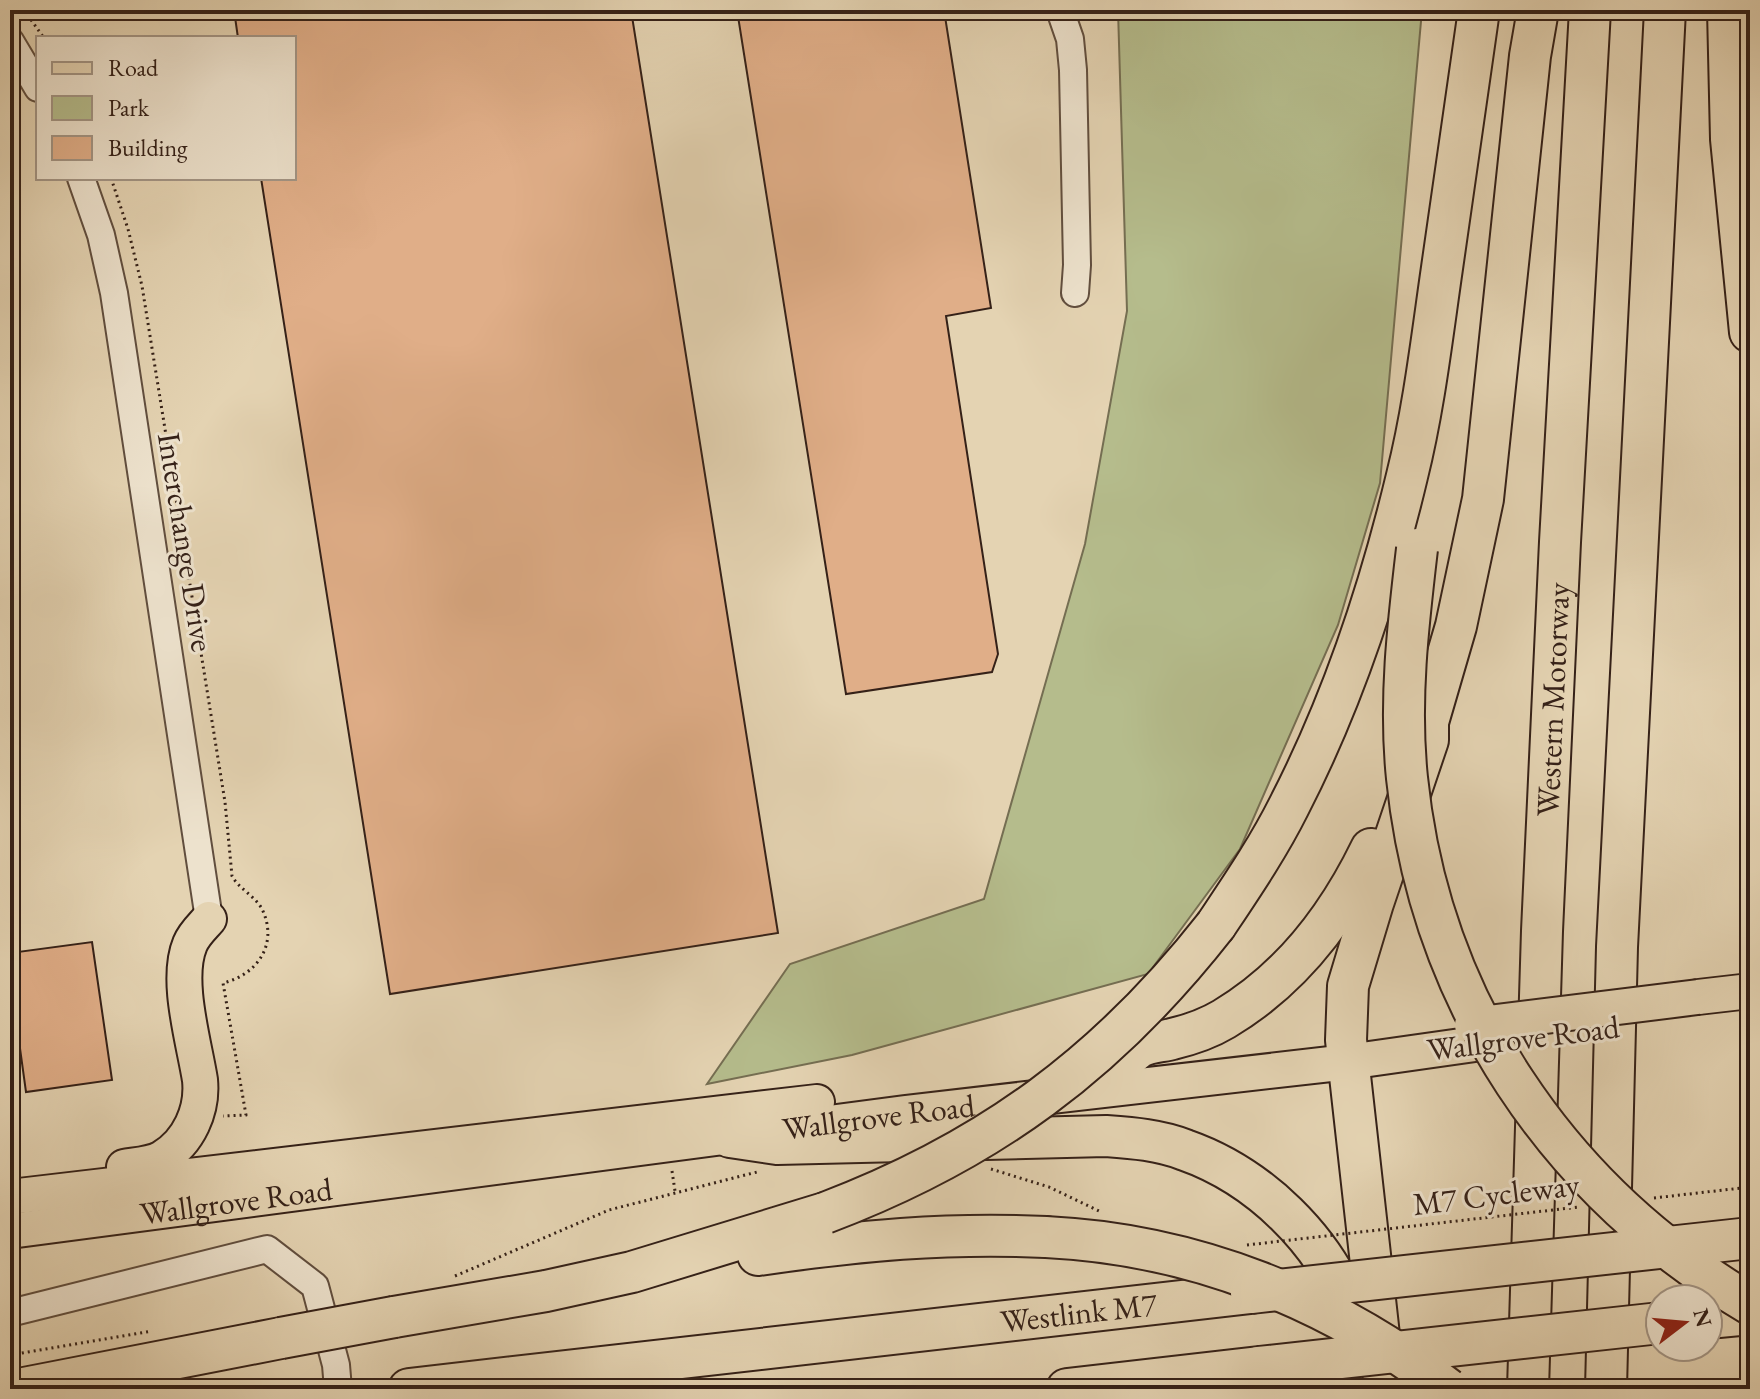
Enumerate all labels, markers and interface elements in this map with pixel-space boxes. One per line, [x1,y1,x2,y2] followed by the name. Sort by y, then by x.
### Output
[36,36,296,180] legend
[108,52,159,83] text: Road
[108,92,150,123] text: Park
[108,132,188,163] text: Building
[148,429,224,655] street label: Interchange Drive
[1526,581,1579,817] street label: Western Motorway
[1425,1005,1622,1071] street label: Wallgrove Road
[780,1084,978,1150] street label: Wallgrove Road
[1410,1163,1583,1225] street label: M7 Cycleway
[137,1168,335,1235] street label: Wallgrove Road
[998,1283,1160,1342] street label: Westlink M7
[1644,1283,1724,1363] north arrow
[1686,1305,1719,1330] text: N

